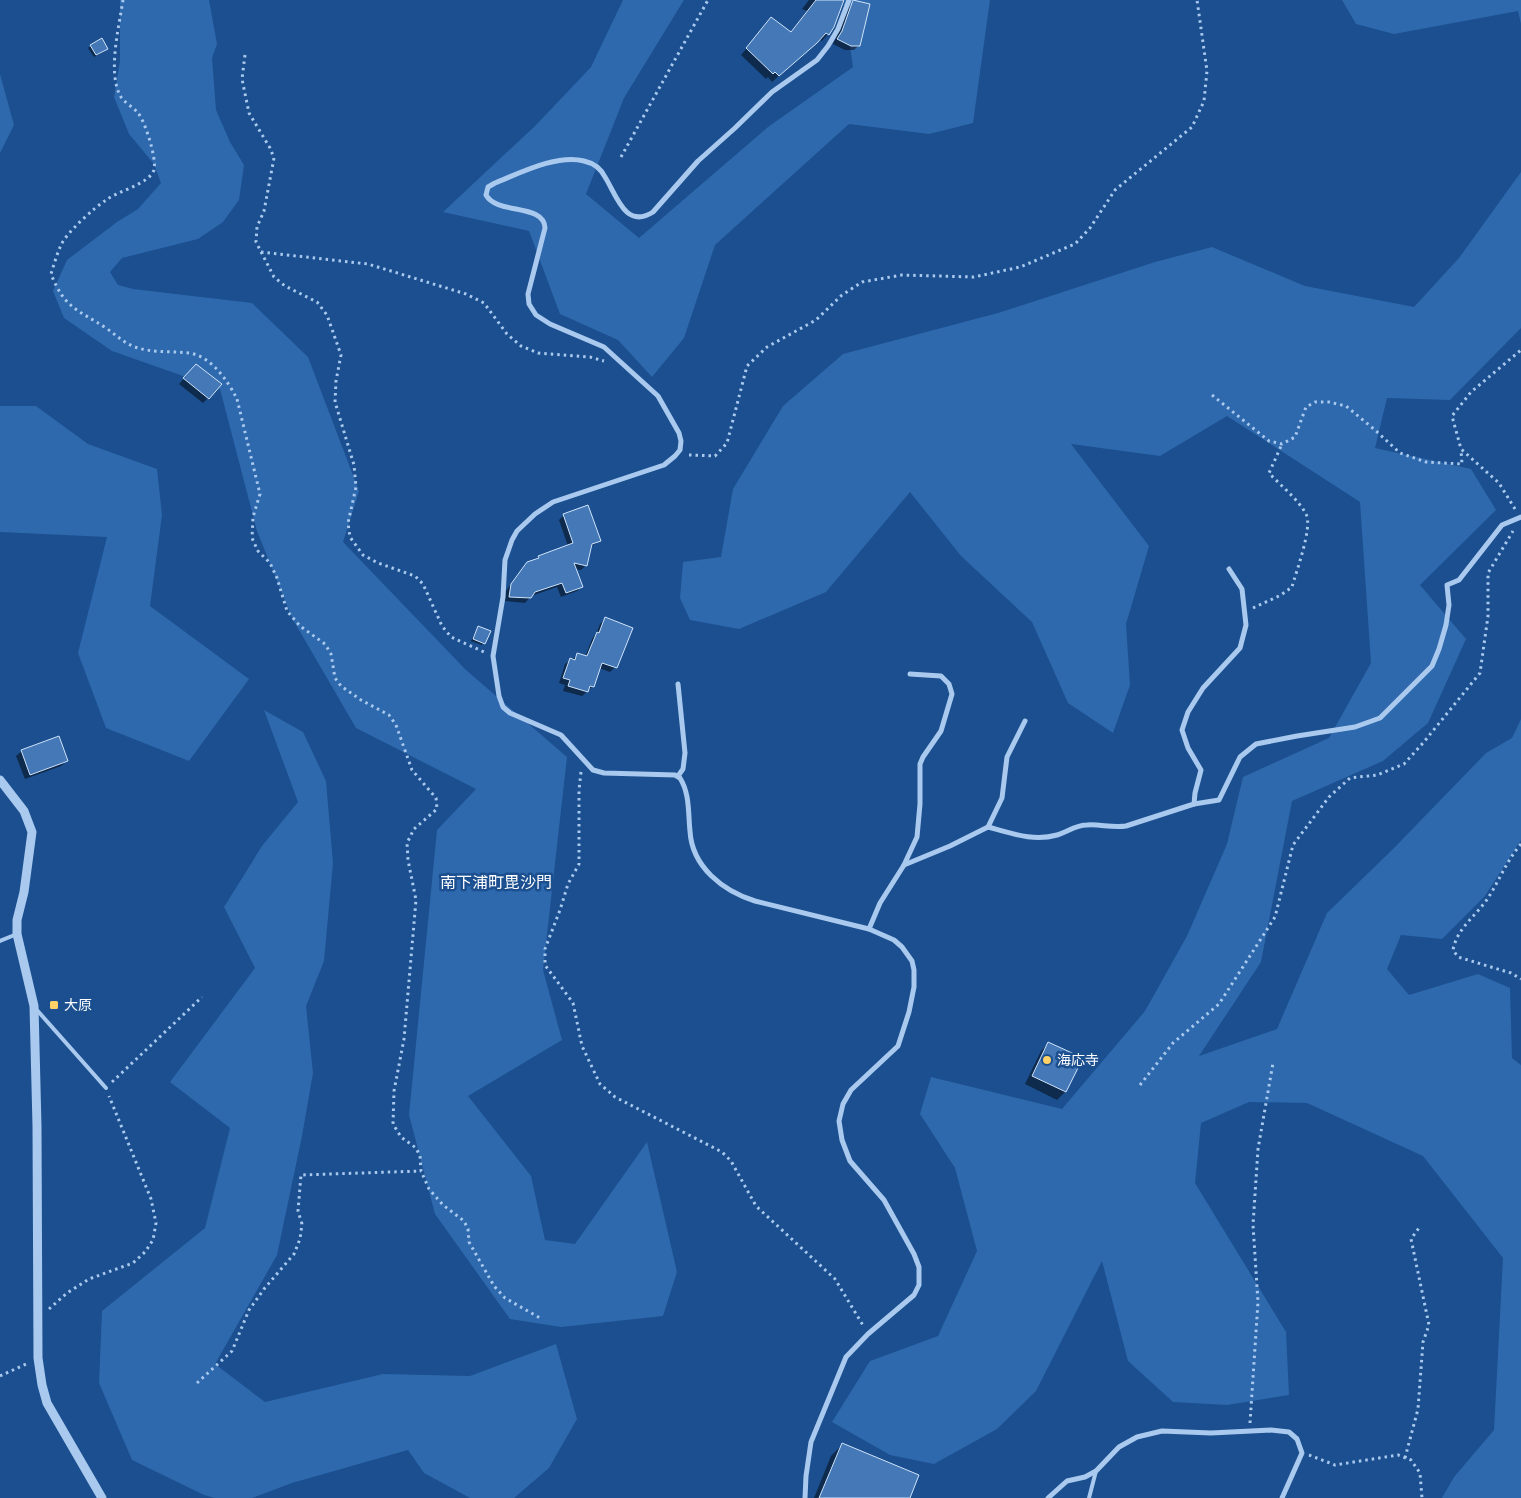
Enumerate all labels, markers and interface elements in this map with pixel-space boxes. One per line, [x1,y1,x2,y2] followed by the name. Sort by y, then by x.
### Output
[440,873,552,892] district label: 南下浦町毘沙門
[64,997,92,1014] place label: 大原
[48,999,60,1011] marker: 大原
[1057,1052,1099,1069] place label: 海応寺
[1041,1054,1053,1066] marker: 海応寺

